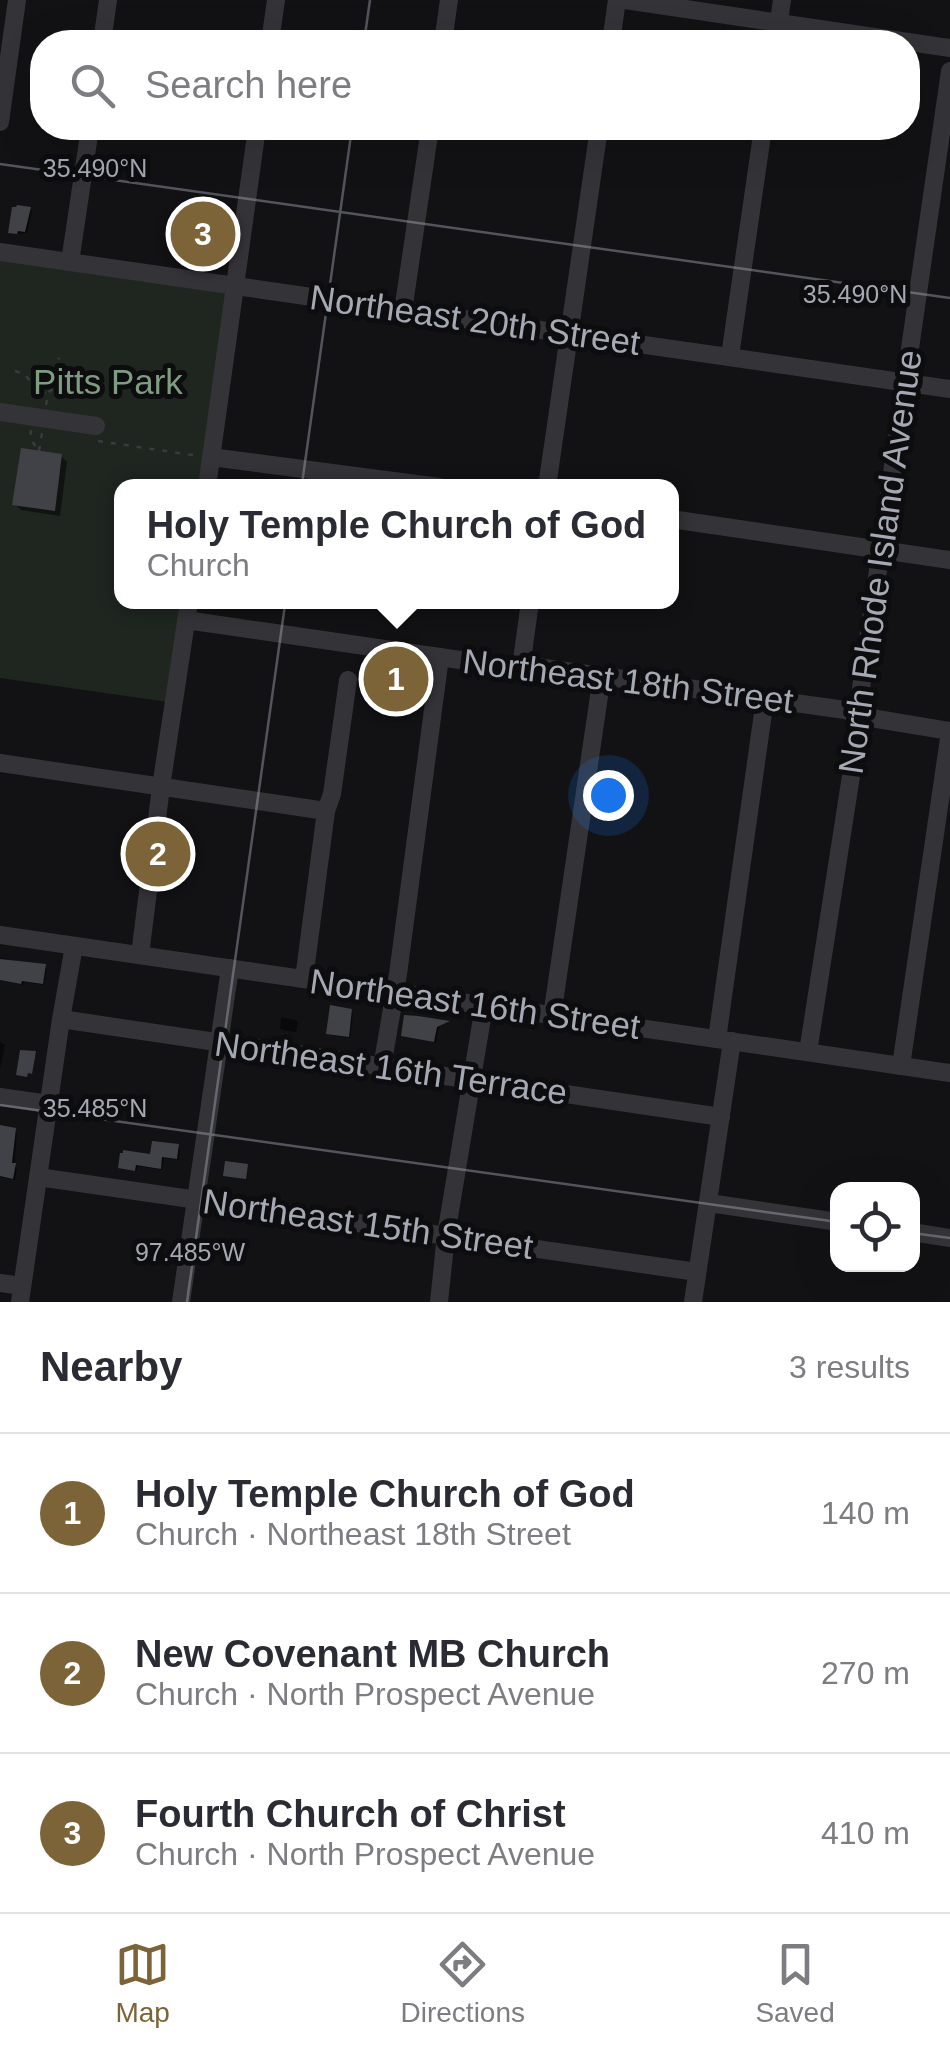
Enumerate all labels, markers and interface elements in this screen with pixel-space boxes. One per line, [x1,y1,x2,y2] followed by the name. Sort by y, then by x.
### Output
[30,30,920,140] search box
[65,58,120,113] icon: search
[145,64,352,106] text: Search here
[43,154,147,182] text: 35.490°N
[170,196,236,272] pin: 3
[308,277,643,362] street label: Northeast 20th Street
[803,280,907,308] text: 35.490°N
[830,348,929,776] street label: North Rhode Island Avenue
[33,362,183,401] park label: Pitts Park
[114,479,679,609] popup
[147,504,646,546] text: Holy Temple Church of God
[147,547,250,583] text: Church
[461,641,796,720] street label: Northeast 18th Street
[364,642,428,716] pin: 1
[583,770,634,821] your location
[126,816,190,892] pin: 2
[308,961,643,1046] street label: Northeast 16th Street
[212,1023,570,1112] street label: Northeast 16th Terrace
[43,1094,147,1122] text: 35.485°N
[201,1181,536,1266] street label: Northeast 15th Street
[830,1182,920,1272] map controls
[830,1182,920,1272] button: locate
[135,1238,245,1266] text: 97.485°W
[40,1343,182,1390] text: Nearby
[789,1349,910,1385] text: 3 results
[135,1473,635,1515] text: Holy Temple Church of God
[64,1495,81,1531] text: 1
[821,1495,910,1531] text: 140 m
[135,1516,571,1552] text: Church · Northeast 18th Street
[135,1633,610,1675] text: New Covenant MB Church
[64,1655,81,1691] text: 2
[821,1655,910,1691] text: 270 m
[135,1676,595,1712] text: Church · North Prospect Avenue
[135,1793,566,1835] text: Fourth Church of Christ
[64,1815,81,1851] text: 3
[821,1815,910,1851] text: 410 m
[135,1836,595,1872] text: Church · North Prospect Avenue
[115,1937,170,2029] tab: Map
[401,1937,525,2029] tab: Directions
[755,1937,835,2029] tab: Saved

